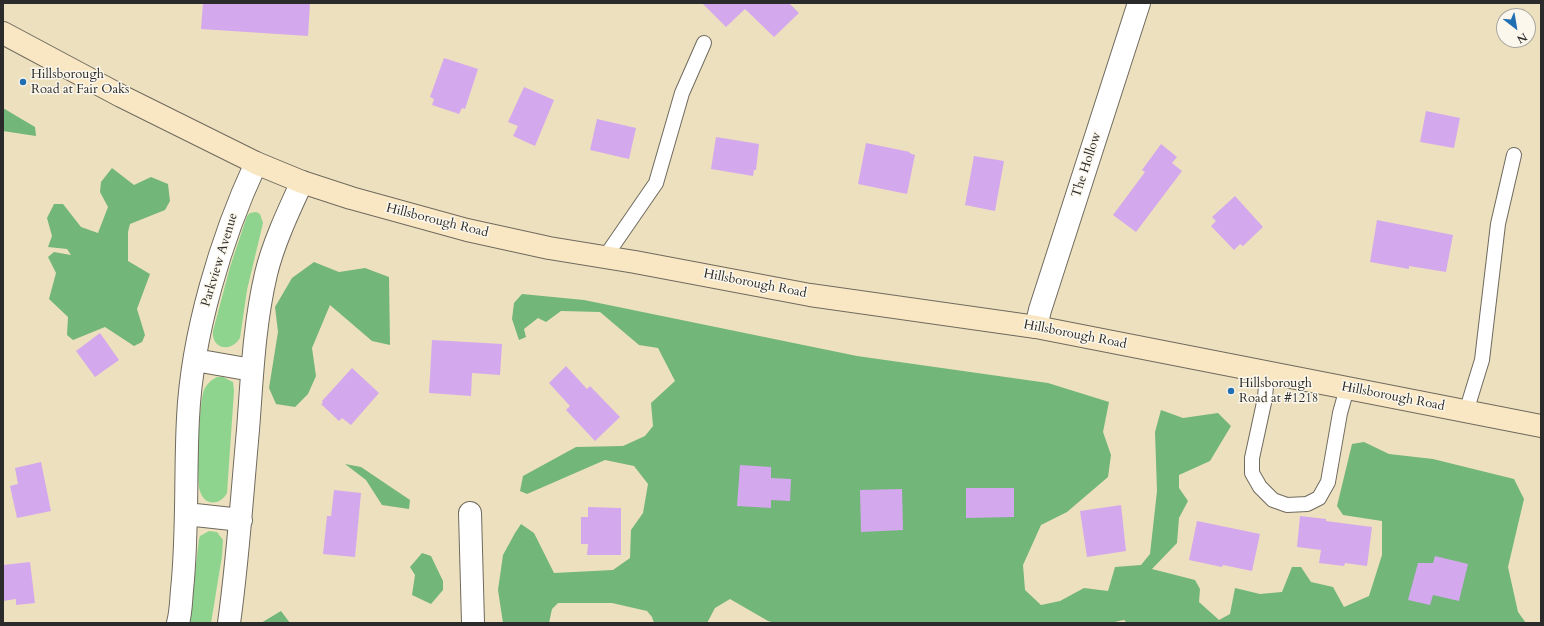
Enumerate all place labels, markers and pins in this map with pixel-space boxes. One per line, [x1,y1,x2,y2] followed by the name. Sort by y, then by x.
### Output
[31,67,129,98] place label: Hillsborough Road at Fair Oaks
[18,77,28,87] marker: Hillsborough Road at Fair Oaks
[1239,376,1318,407] place label: Hillsborough Road at #1218
[1226,386,1236,396] marker: Hillsborough Road at #1218

